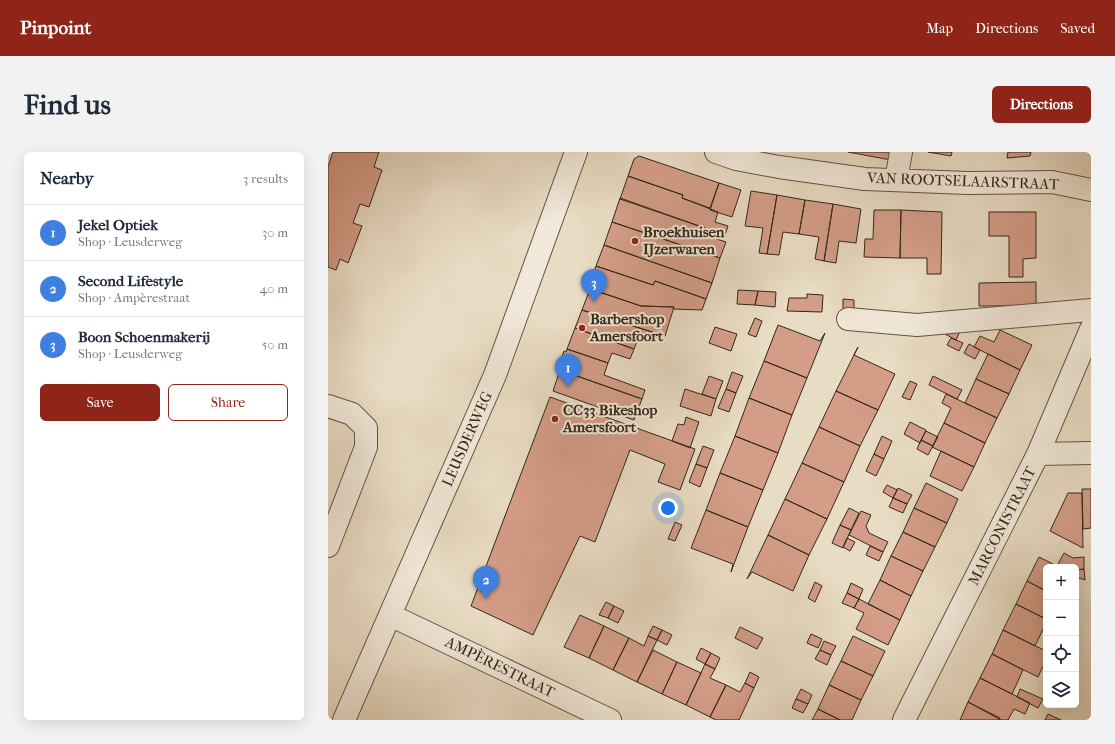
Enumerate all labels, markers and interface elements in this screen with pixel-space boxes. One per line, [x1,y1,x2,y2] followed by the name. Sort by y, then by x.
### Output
[20,17,91,39] text: Pinpoint
[926,20,953,37] text: Map
[975,20,1038,37] text: Directions
[1060,20,1095,37] text: Saved
[992,86,1091,123] button: Directions
[24,88,111,121] text: Find us
[40,168,94,188] text: Nearby
[866,169,1060,193] street label: VAN ROOTSELAARSTRAAT
[243,171,288,186] text: 3 results
[78,216,158,234] text: Jekel Optiek
[643,223,725,258] place label: Broekhuisen IJzerwaren
[51,225,55,240] text: 1
[262,225,288,240] text: 30 m
[78,234,182,249] text: Shop · Leusderweg
[630,236,640,246] marker: Broekhuisen IJzerwaren
[581,269,607,302] pin: 3
[78,272,183,290] text: Second Lifestyle
[50,281,56,296] text: 2
[260,281,288,296] text: 40 m
[78,290,190,305] text: Shop · Ampèrestraat
[589,310,664,345] place label: Barbershop Amersfoort
[577,323,587,333] marker: Barbershop Amersfoort
[78,328,210,346] text: Boon Schoenmakerij
[50,337,56,352] text: 3
[262,337,288,352] text: 50 m
[78,346,182,361] text: Shop · Leusderweg
[555,354,581,387] pin: 1
[40,384,160,421] button: Save
[168,384,288,421] button: Share
[438,388,496,489] street label: LEUSDERWEG
[562,401,657,436] place label: CC33 Bikeshop Amersfoort
[550,414,560,424] marker: CC33 Bikeshop Amersfoort
[964,463,1040,588] street label: MARCONISTRAAT
[658,498,678,518] your location
[1043,564,1079,708] map controls
[1043,564,1079,600] button: +
[473,566,499,599] pin: 2
[1043,600,1079,636] button: −
[441,632,558,702] street label: AMPÈRESTRAAT
[1043,636,1079,672] button: locate
[1043,672,1079,708] button: layers

